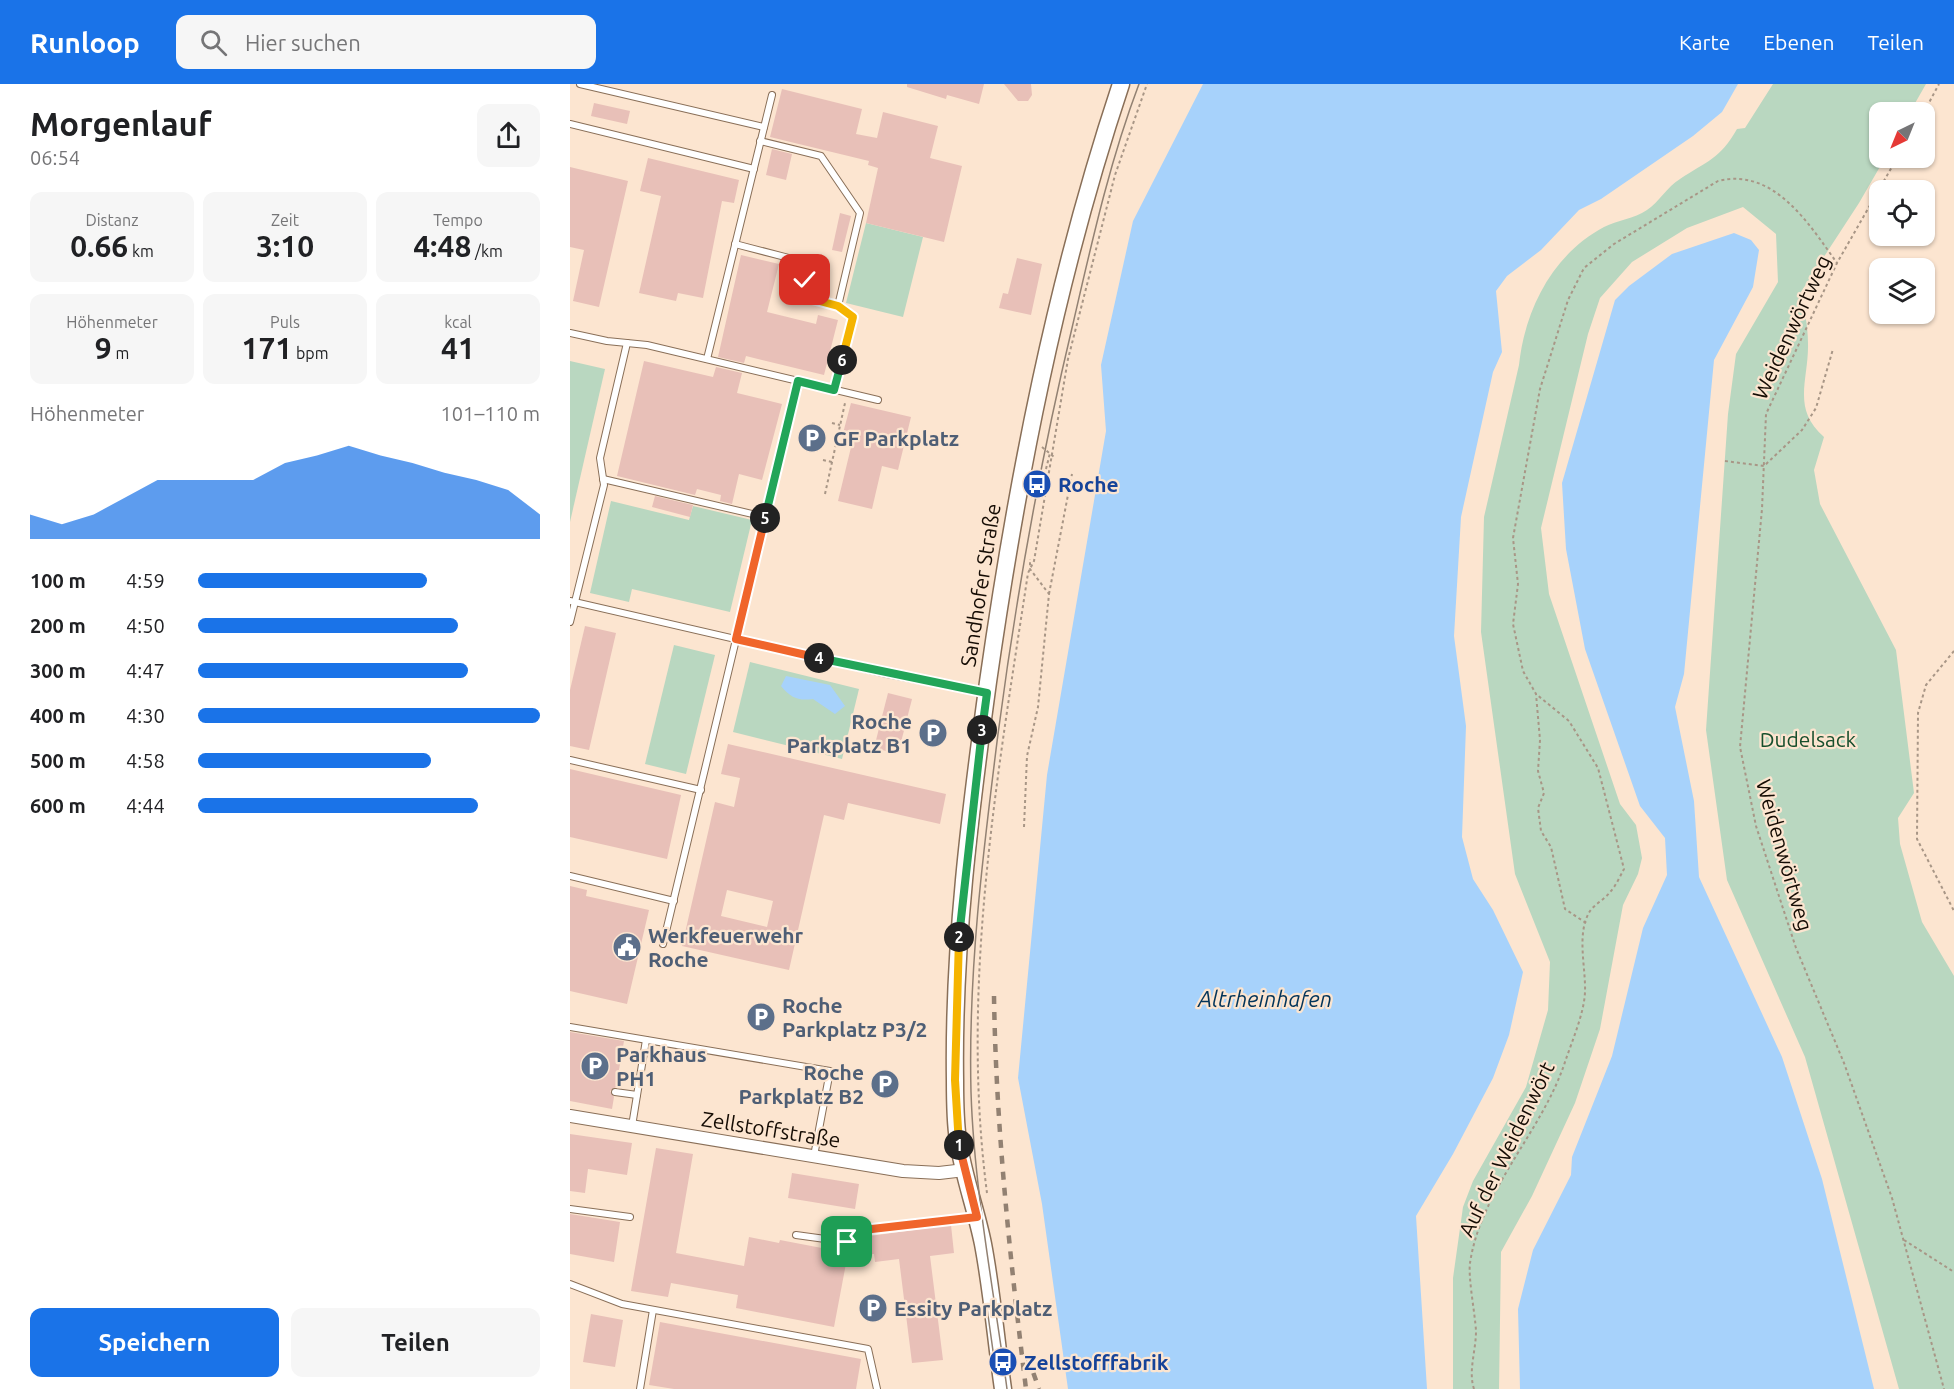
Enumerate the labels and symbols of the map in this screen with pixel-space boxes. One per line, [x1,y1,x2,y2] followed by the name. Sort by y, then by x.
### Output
[1869,102,1935,168] north arrow
[1747,251,1835,403] street label: Weidenwörtweg
[779,254,830,305] pin
[827,345,857,375] pin: 6
[796,422,828,454] parking icon: GF Parkplatz
[833,426,959,450] place label: GF Parkplatz
[1021,468,1053,500] bus stop icon: Roche
[1058,472,1119,496] place label: Roche
[955,502,1005,668] street label: Sandhofer Straße
[750,503,780,533] pin: 5
[804,643,834,673] pin: 4
[787,709,912,757] place label: Roche Parkplatz B1
[967,715,997,745] pin: 3
[917,717,949,749] parking icon: Roche Parkplatz B1
[1760,727,1857,751] park label: Dudelsack
[1752,777,1818,933] street label: Weidenwörtweg
[944,922,974,952] pin: 2
[648,923,804,971] place label: Werkfeuerwehr Roche
[611,931,643,963] public building icon: Werkfeuerwehr Roche
[1197,986,1332,1012] water label: Altrheinhafen
[782,993,927,1041] place label: Roche Parkplatz P3/2
[745,1001,777,1033] parking icon: Roche Parkplatz P3/2
[616,1042,707,1090] place label: Parkhaus PH1
[579,1050,611,1082] parking icon: Parkhaus PH1
[1453,1058,1559,1240] street label: Auf der Weidenwört
[739,1060,864,1108] place label: Roche Parkplatz B2
[869,1068,901,1100] parking icon: Roche Parkplatz B2
[700,1106,842,1152] street label: Zellstoffstraße
[944,1130,974,1160] pin: 1
[821,1216,872,1267] pin
[857,1292,889,1324] parking icon: Essity Parkplatz
[894,1296,1052,1320] place label: Essity Parkplatz
[987,1346,1019,1378] bus stop icon: Zellstofffabrik
[1024,1350,1169,1374] place label: Zellstofffabrik

